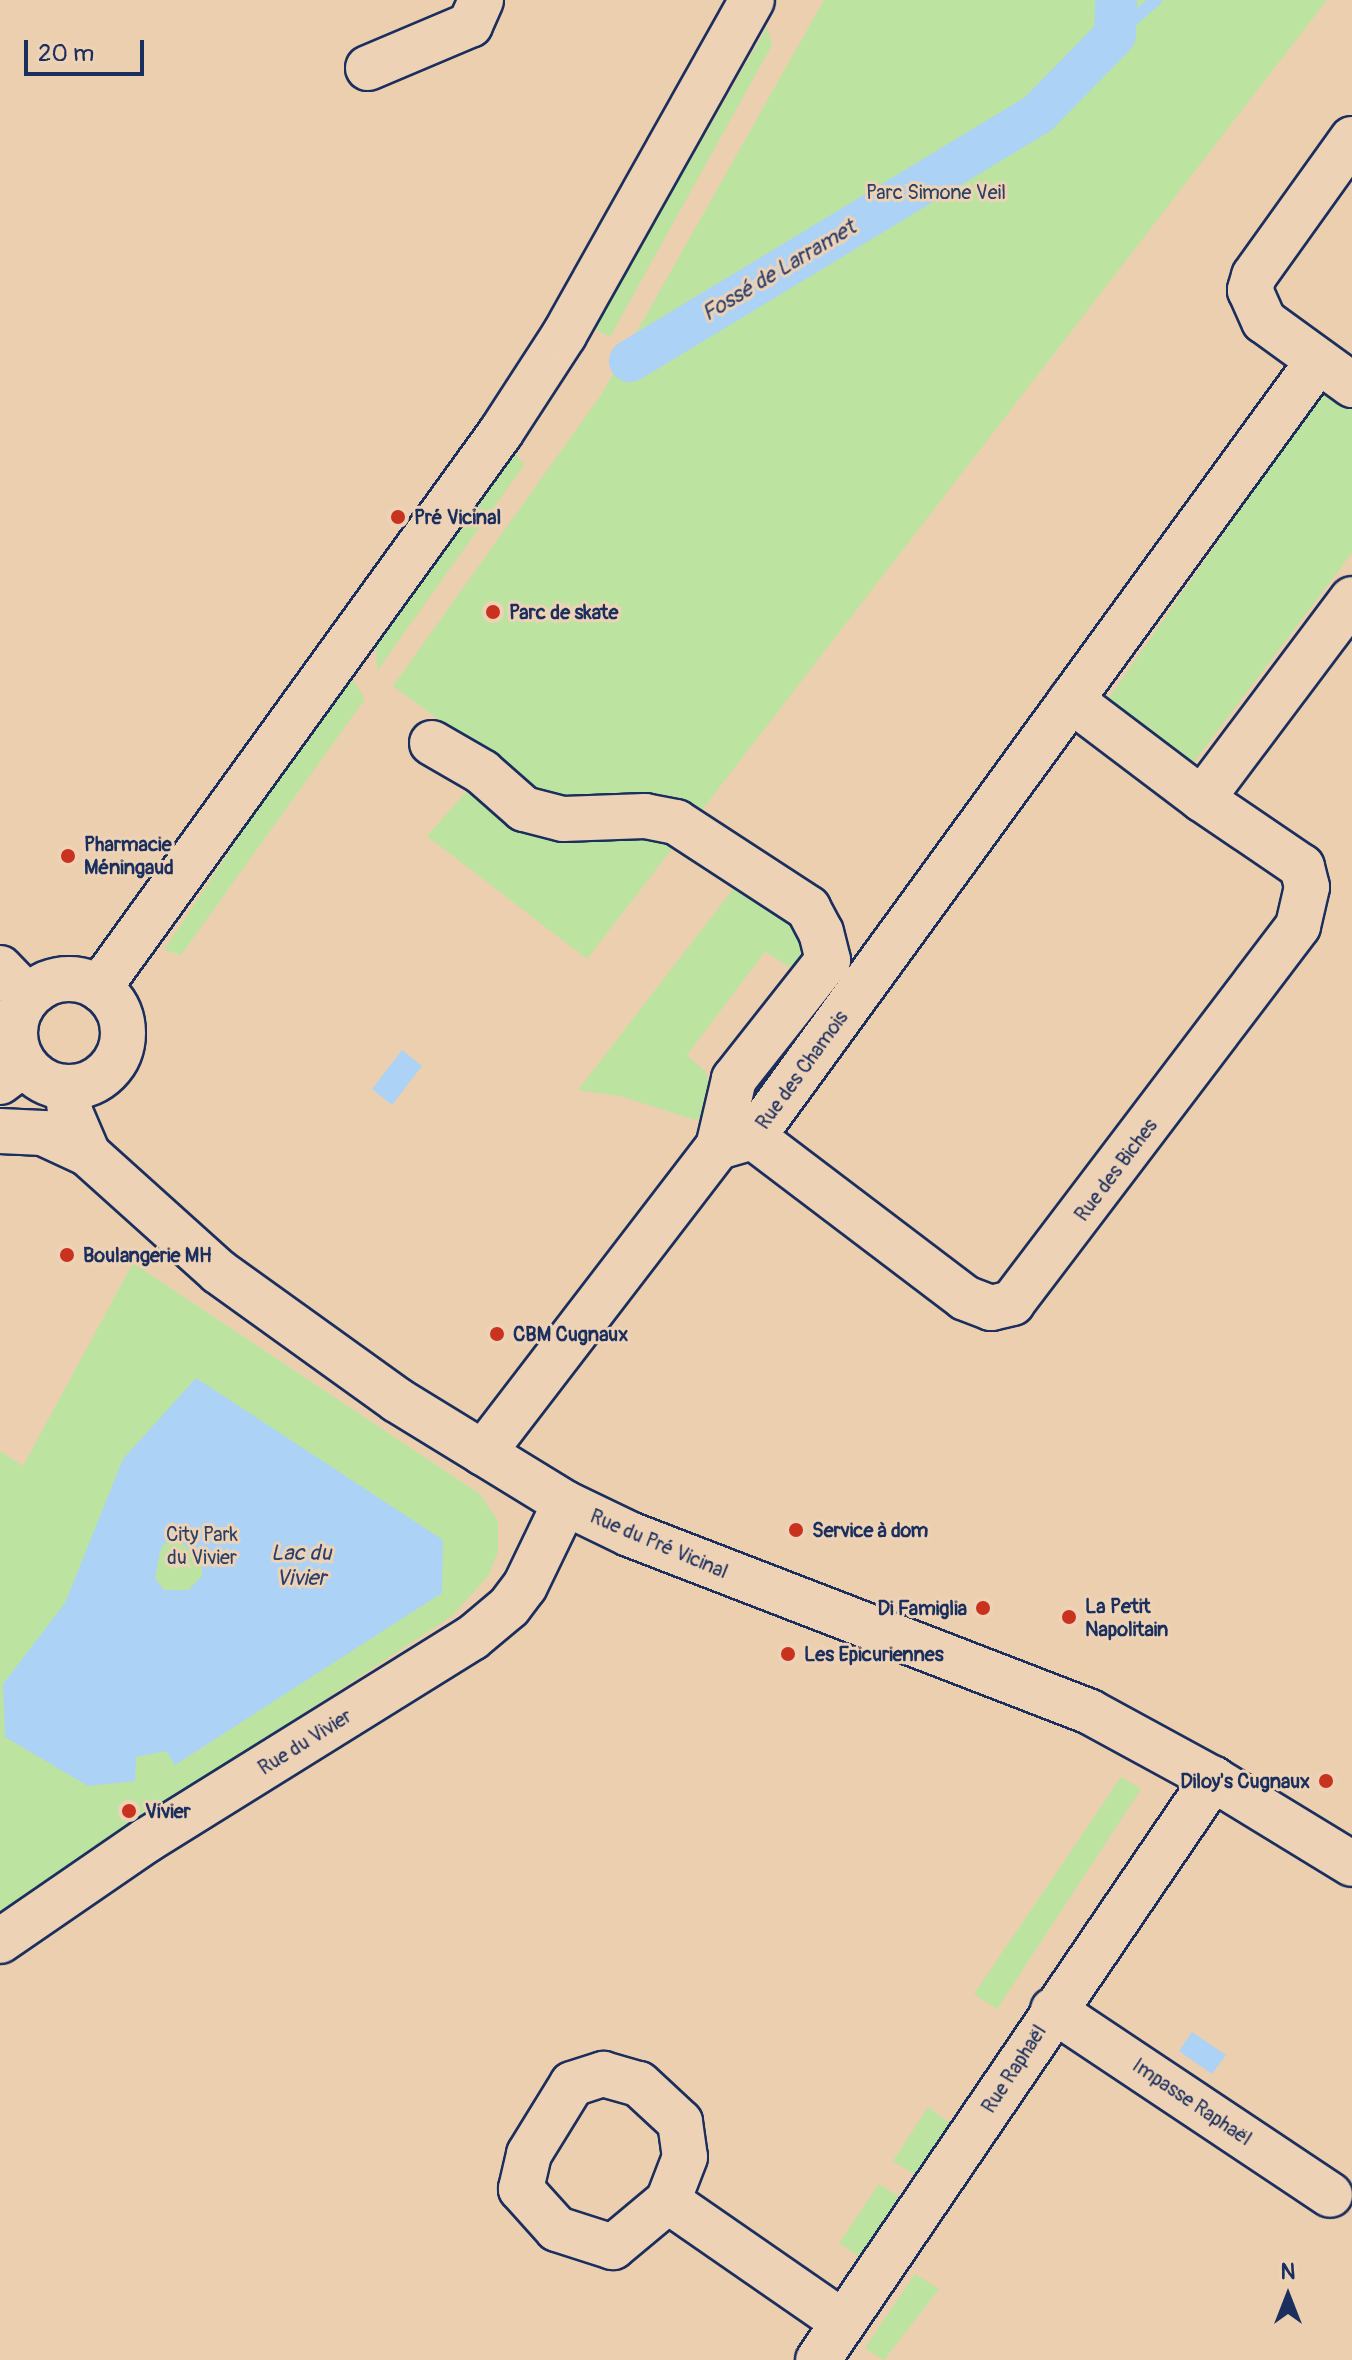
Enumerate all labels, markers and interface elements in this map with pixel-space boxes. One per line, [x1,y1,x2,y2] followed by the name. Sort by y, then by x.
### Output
[28,24,148,74] scale bar
[38,39,94,68] text: 20 m
[866,180,1006,204] park label: Parc Simone Veil
[697,215,861,327] water label: Fossé de Larramet
[414,505,501,529] place label: Pré Vicinal
[389,508,407,526] marker: Pré Vicinal
[509,600,618,624] place label: Parc de skate
[484,603,502,621] marker: Parc de skate
[84,832,174,879] place label: Pharmacie Méningaud
[59,847,77,865] marker: Pharmacie Méningaud
[751,1006,853,1134] street label: Rue des Chamois
[1070,1114,1162,1226] street label: Rue des Biches
[83,1243,212,1267] place label: Boulangerie MH
[58,1246,76,1264] marker: Boulangerie MH
[513,1322,628,1346] place label: CBM Cugnaux
[488,1325,506,1343] marker: CBM Cugnaux
[587,1504,731,1584] street label: Rue du Pré Vicinal
[812,1518,928,1542] place label: Service à dom
[787,1521,805,1539] marker: Service à dom
[166,1522,238,1569] park label: City Park du Vivier
[271,1540,331,1592] water label: Lac du Vivier
[1085,1594,1168,1641] place label: La Petit Napolitain
[877,1596,967,1620] place label: Di Famiglia
[974,1599,992,1617] marker: Di Famiglia
[1060,1608,1078,1626] marker: La Petit Napolitain
[804,1642,944,1666] place label: Les Epicuriennes
[779,1645,797,1663] marker: Les Epicuriennes
[254,1704,356,1780] street label: Rue du Vivier
[1180,1769,1310,1793] place label: Diloy's Cugnaux
[1317,1772,1335,1790] marker: Diloy's Cugnaux
[145,1799,191,1823] place label: Vivier
[120,1802,138,1820] marker: Vivier
[977,2020,1051,2118] street label: Rue Raphaël
[1128,2053,1256,2151] street label: Impasse Raphaël
[1248,2256,1328,2336] north arrow
[1281,2258,1295,2286] text: N

